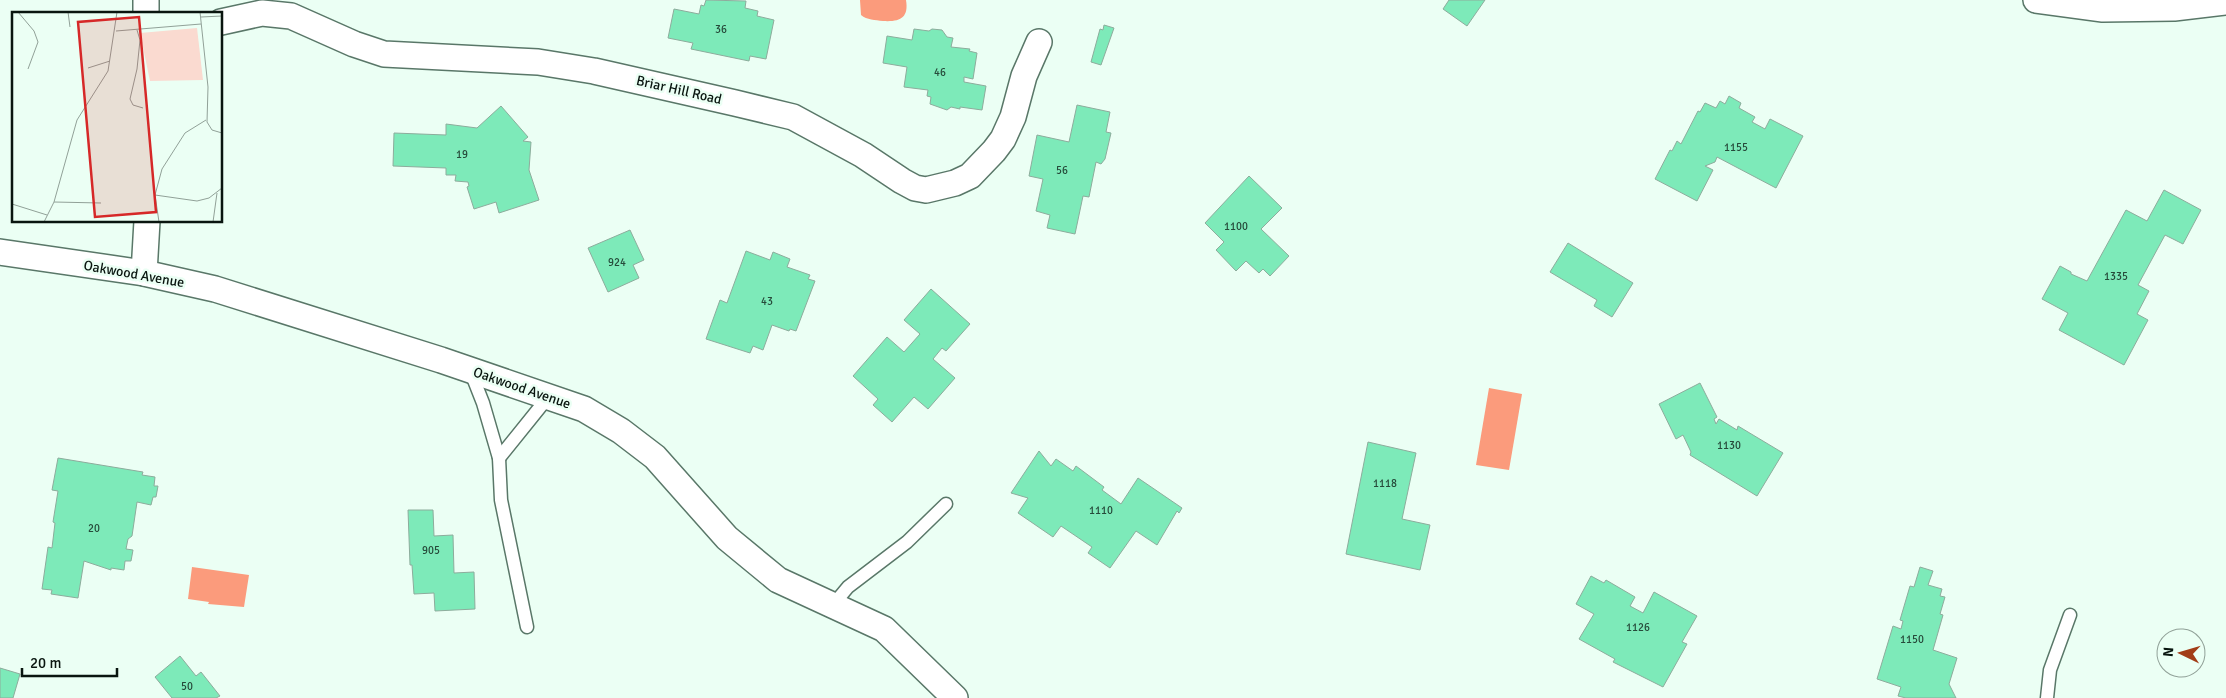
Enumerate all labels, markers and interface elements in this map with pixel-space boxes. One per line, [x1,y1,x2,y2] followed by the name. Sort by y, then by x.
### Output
[12,12,222,222] inset map
[715,23,727,36] house number: 36
[934,66,946,79] house number: 46
[635,72,723,108] street label: Briar Hill Road
[1724,141,1748,154] house number: 1155
[456,148,468,161] house number: 19
[1056,164,1068,177] house number: 56
[1224,220,1248,233] house number: 1100
[608,256,626,269] house number: 924
[82,257,186,291] street label: Oakwood Avenue
[2104,270,2128,283] house number: 1335
[761,295,773,308] house number: 43
[471,363,573,413] street label: Oakwood Avenue
[1717,439,1741,452] house number: 1130
[1373,477,1397,490] house number: 1118
[1089,504,1113,517] house number: 1110
[88,522,100,535] house number: 20
[422,544,440,557] house number: 905
[1626,621,1650,634] house number: 1126
[2156,628,2206,678] north arrow
[1900,633,1924,646] house number: 1150
[22,646,118,678] scale bar
[2160,646,2177,658] text: N
[30,654,61,672] text: 20 m
[181,680,193,693] house number: 50

